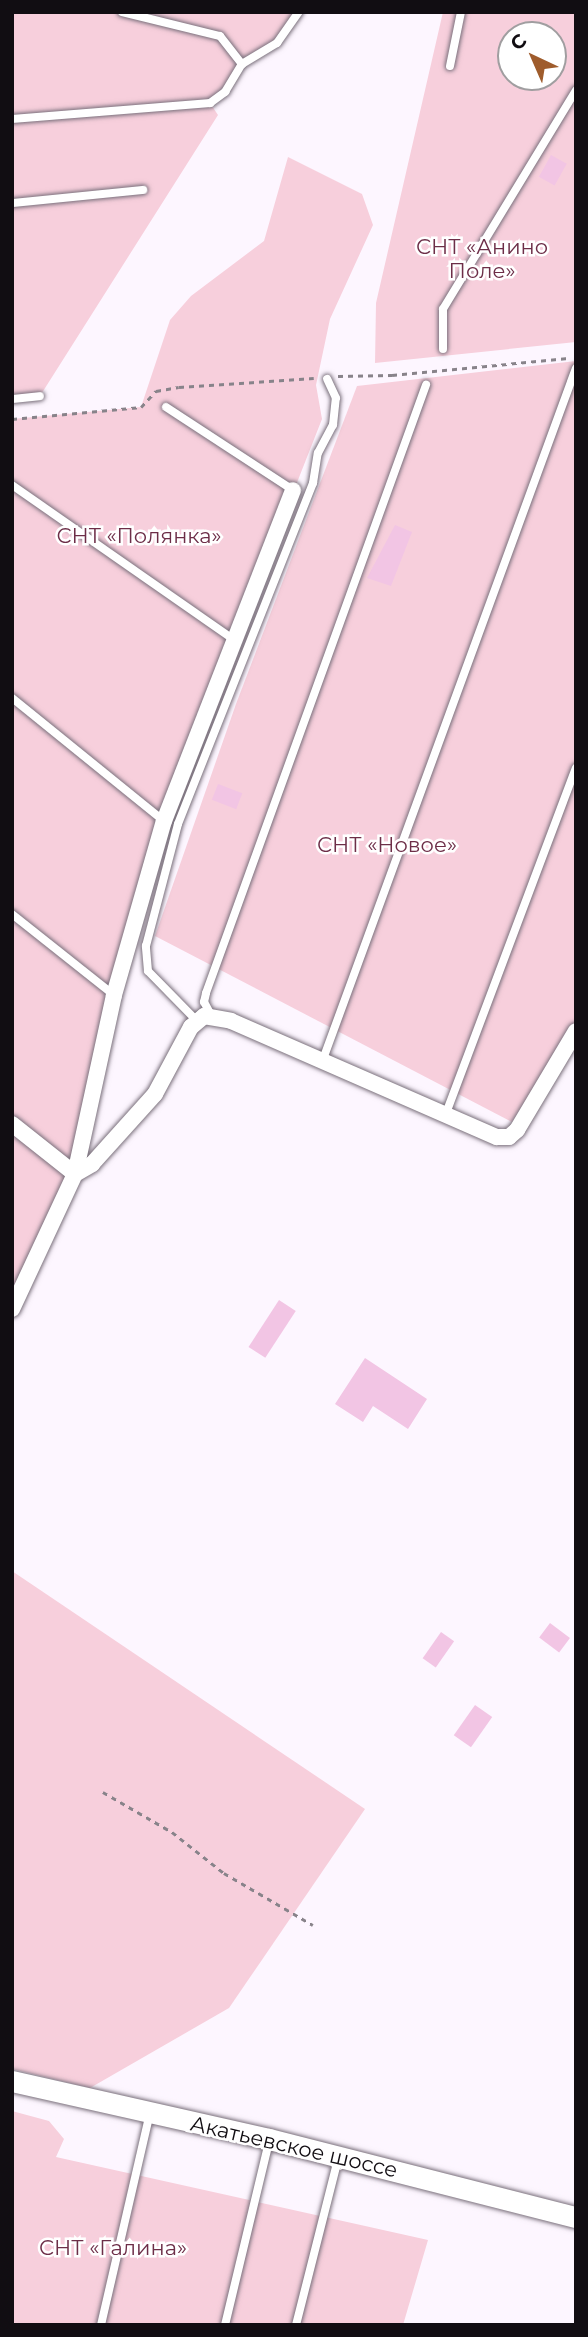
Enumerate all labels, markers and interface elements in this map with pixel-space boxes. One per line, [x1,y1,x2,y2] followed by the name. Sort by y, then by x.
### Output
[497,21,567,91] north arrow
[505,29,531,55] text: С
[416,234,548,284] park label: СНТ «Анино Поле»
[56,523,222,549] park label: СНТ «Полянка»
[317,832,457,858] park label: СНТ «Новое»
[188,2111,400,2183] street label: Акатьевское шоссе
[39,2235,187,2261] park label: СНТ «Галина»

